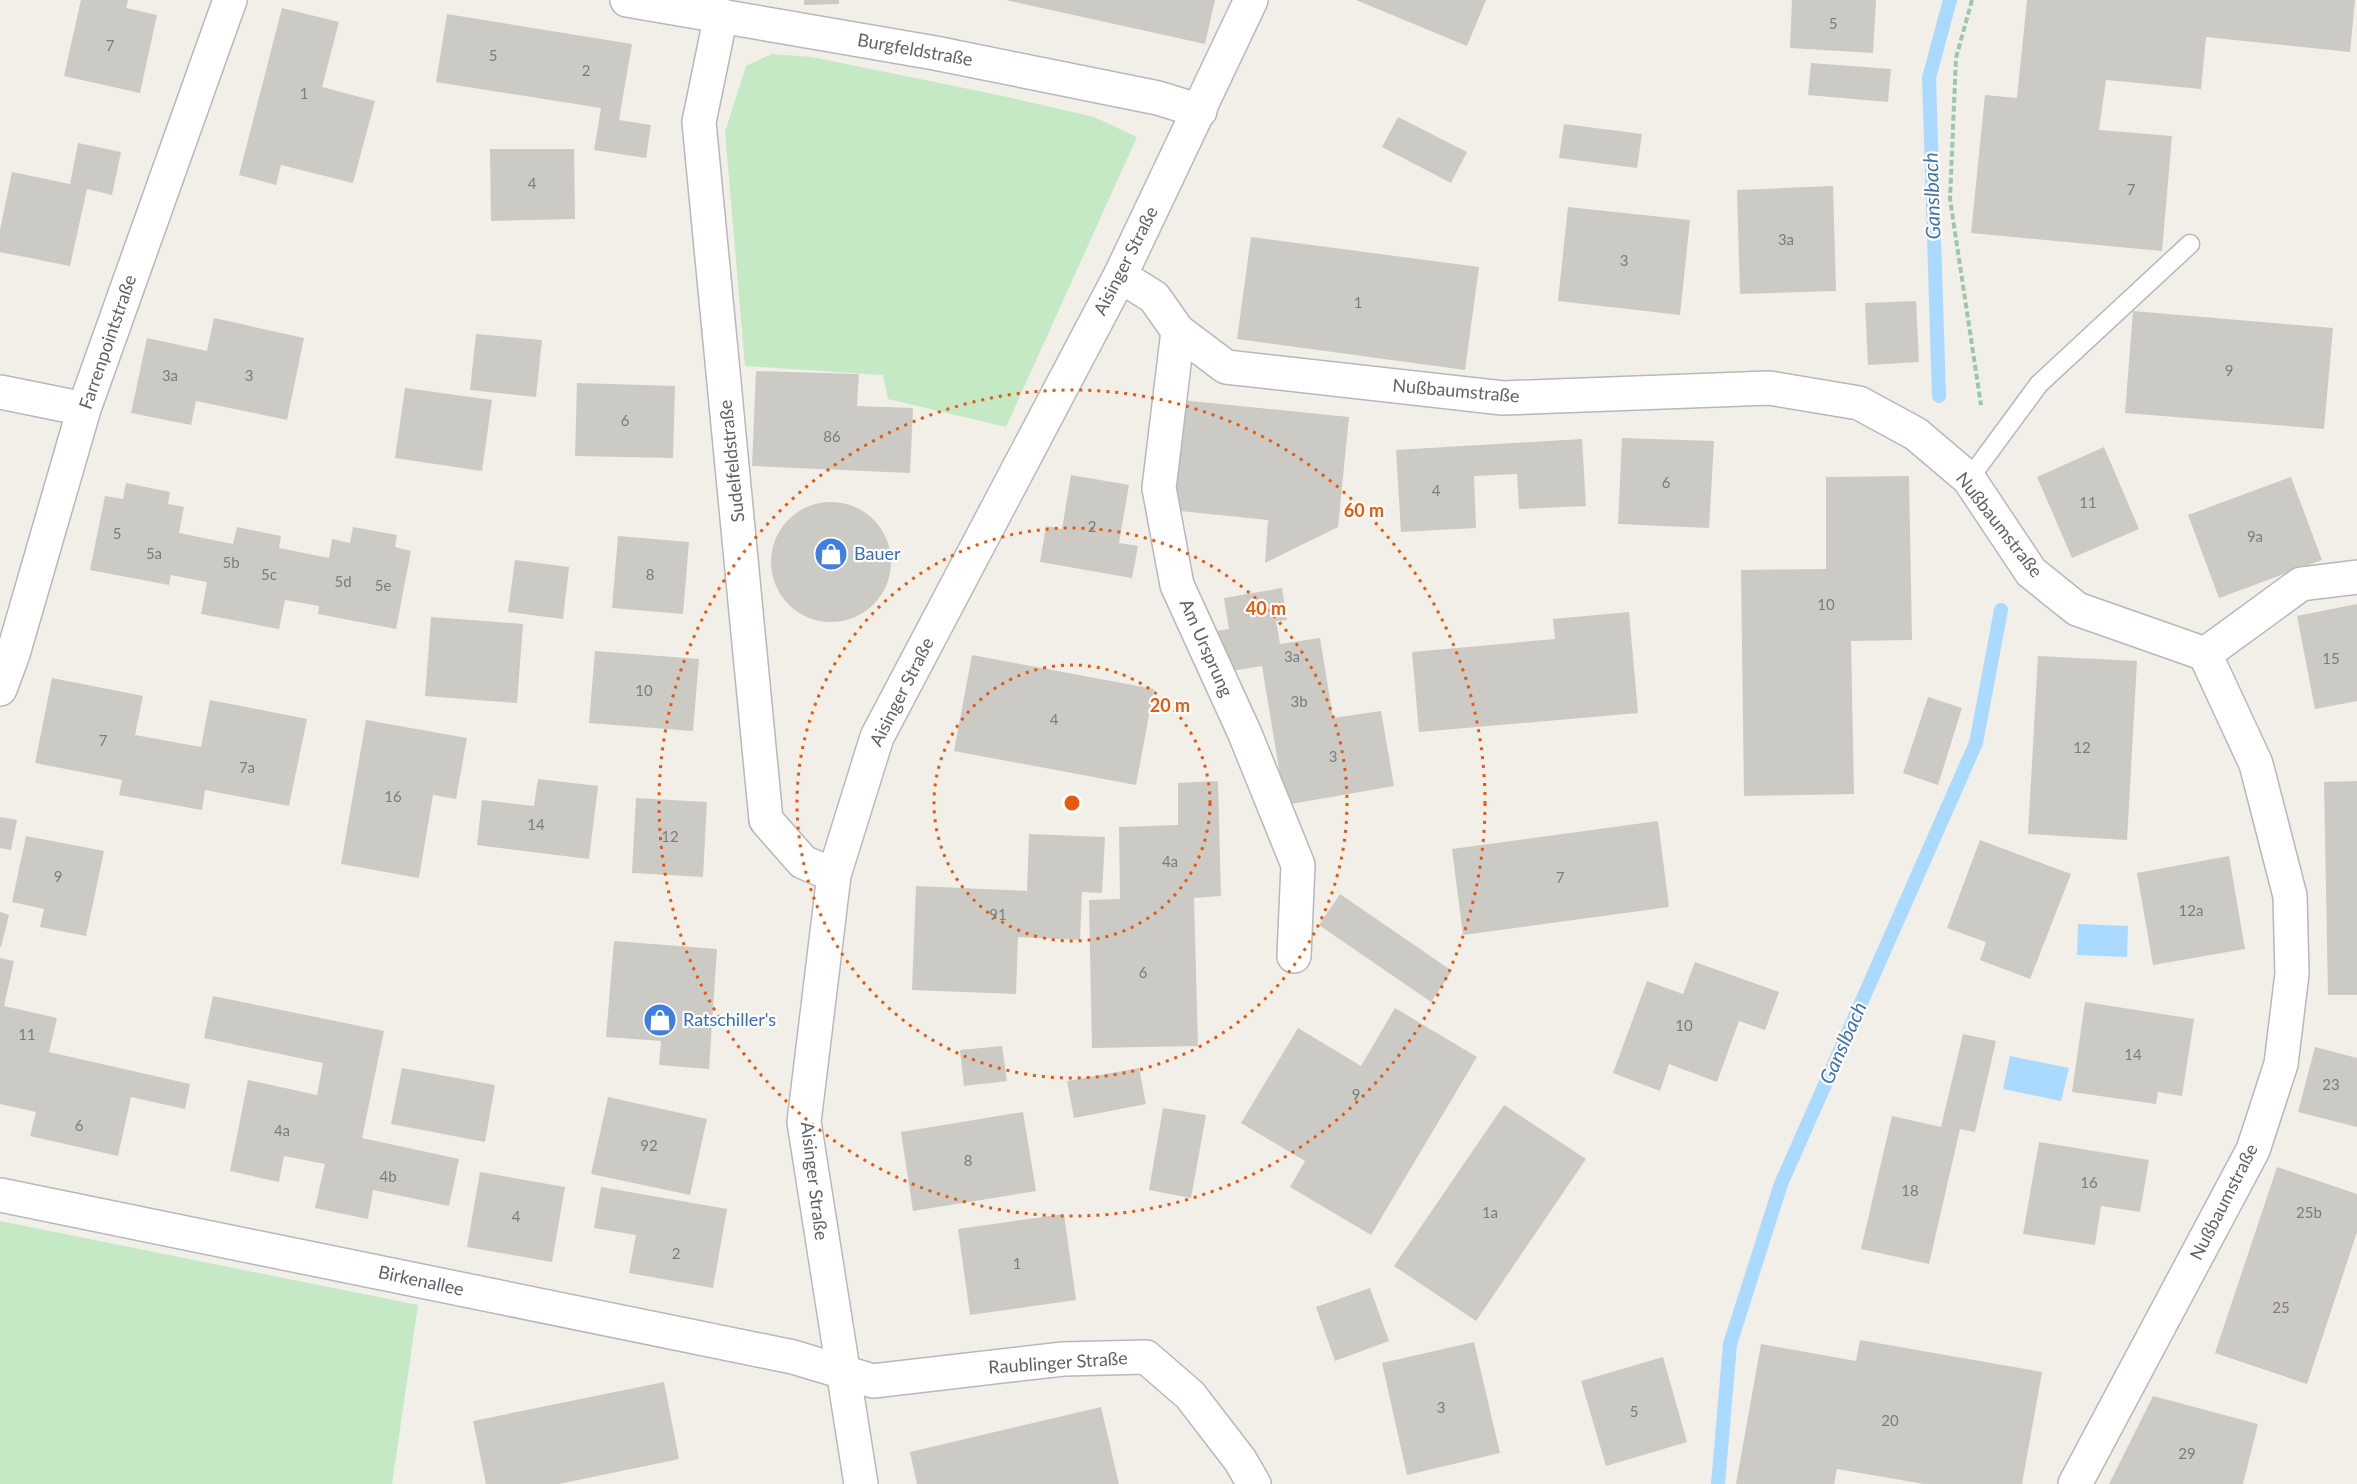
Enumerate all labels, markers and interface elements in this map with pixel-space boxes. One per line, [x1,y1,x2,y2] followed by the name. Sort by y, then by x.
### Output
[1829,14,1837,32] house number: 5
[856,28,974,70] street label: Burgfeldstraße
[106,36,115,54] house number: 7
[489,46,497,64] house number: 5
[582,61,590,79] house number: 2
[300,84,308,102] house number: 1
[1917,152,1945,240] water label: Ganslbach
[528,174,537,192] house number: 4
[2127,180,2136,198] house number: 7
[1088,202,1162,319] street label: Aisinger Straße
[1778,230,1794,248] house number: 3a
[1620,251,1628,269] house number: 3
[74,272,140,412] street label: Farrenpointstraße
[1354,293,1362,311] house number: 1
[2225,361,2233,379] house number: 9
[162,366,178,384] house number: 3a
[245,366,253,384] house number: 3
[1392,373,1521,407] street label: Nußbaumstraße
[714,399,748,523] street label: Sudelfeldstraße
[621,411,630,429] house number: 6
[823,427,841,445] house number: 86
[1952,467,2048,581] street label: Nußbaumstraße
[1662,473,1671,491] house number: 6
[1432,481,1441,499] house number: 4
[2079,493,2097,511] house number: 11
[1344,499,1384,521] text: 60 m
[1088,517,1096,535] house number: 2
[113,524,121,542] house number: 5
[2247,527,2263,545] house number: 9a
[813,536,849,572] shop icon: Bauer
[854,542,901,564] place label: Bauer
[146,544,162,562] house number: 5a
[222,553,240,571] house number: 5b
[261,565,277,583] house number: 5c
[646,565,654,583] house number: 8
[334,572,352,590] house number: 5d
[375,576,391,594] house number: 5e
[1176,595,1238,700] street label: Am Ursprung
[1817,595,1835,613] house number: 10
[1246,597,1286,619] text: 40 m
[864,633,938,750] street label: Aisinger Straße
[1284,647,1300,665] house number: 3a
[2322,649,2340,667] house number: 15
[635,681,653,699] house number: 10
[1290,692,1308,710] house number: 3b
[1150,694,1190,716] text: 20 m
[1050,710,1059,728] house number: 4
[99,731,108,749] house number: 7
[2073,738,2091,756] house number: 12
[1329,747,1337,765] house number: 3
[239,758,255,776] house number: 7a
[384,787,402,805] house number: 16
[1062,793,1082,813] centre of rings
[527,815,545,833] house number: 14
[661,827,679,845] house number: 12
[1162,852,1178,870] house number: 4a
[54,867,62,885] house number: 9
[1556,868,1565,886] house number: 7
[2179,901,2203,919] house number: 12a
[989,905,1007,923] house number: 91
[1139,963,1148,981] house number: 6
[1813,998,1871,1087] water label: Ganslbach
[642,1002,678,1038] shop icon: Ratschiller's
[683,1008,776,1030] place label: Ratschiller's
[1675,1016,1693,1034] house number: 10
[18,1025,36,1043] house number: 11
[2124,1045,2142,1063] house number: 14
[2322,1075,2340,1093] house number: 23
[1352,1085,1360,1103] house number: 9
[75,1116,84,1134] house number: 6
[797,1120,833,1241] street label: Aisinger Straße
[274,1121,290,1139] house number: 4a
[640,1136,658,1154] house number: 92
[2184,1140,2262,1263] street label: Nußbaumstraße
[964,1151,972,1169] house number: 8
[379,1167,397,1185] house number: 4b
[2080,1173,2098,1191] house number: 16
[1901,1181,1919,1199] house number: 18
[1482,1203,1498,1221] house number: 1a
[2296,1203,2322,1221] house number: 25b
[512,1207,521,1225] house number: 4
[672,1244,680,1262] house number: 2
[1013,1254,1021,1272] house number: 1
[376,1260,466,1300] street label: Birkenallee
[2272,1298,2290,1316] house number: 25
[988,1346,1128,1378] street label: Raublinger Straße
[1437,1398,1445,1416] house number: 3
[1630,1402,1638,1420] house number: 5
[1881,1411,1899,1429] house number: 20
[2178,1444,2196,1462] house number: 29

